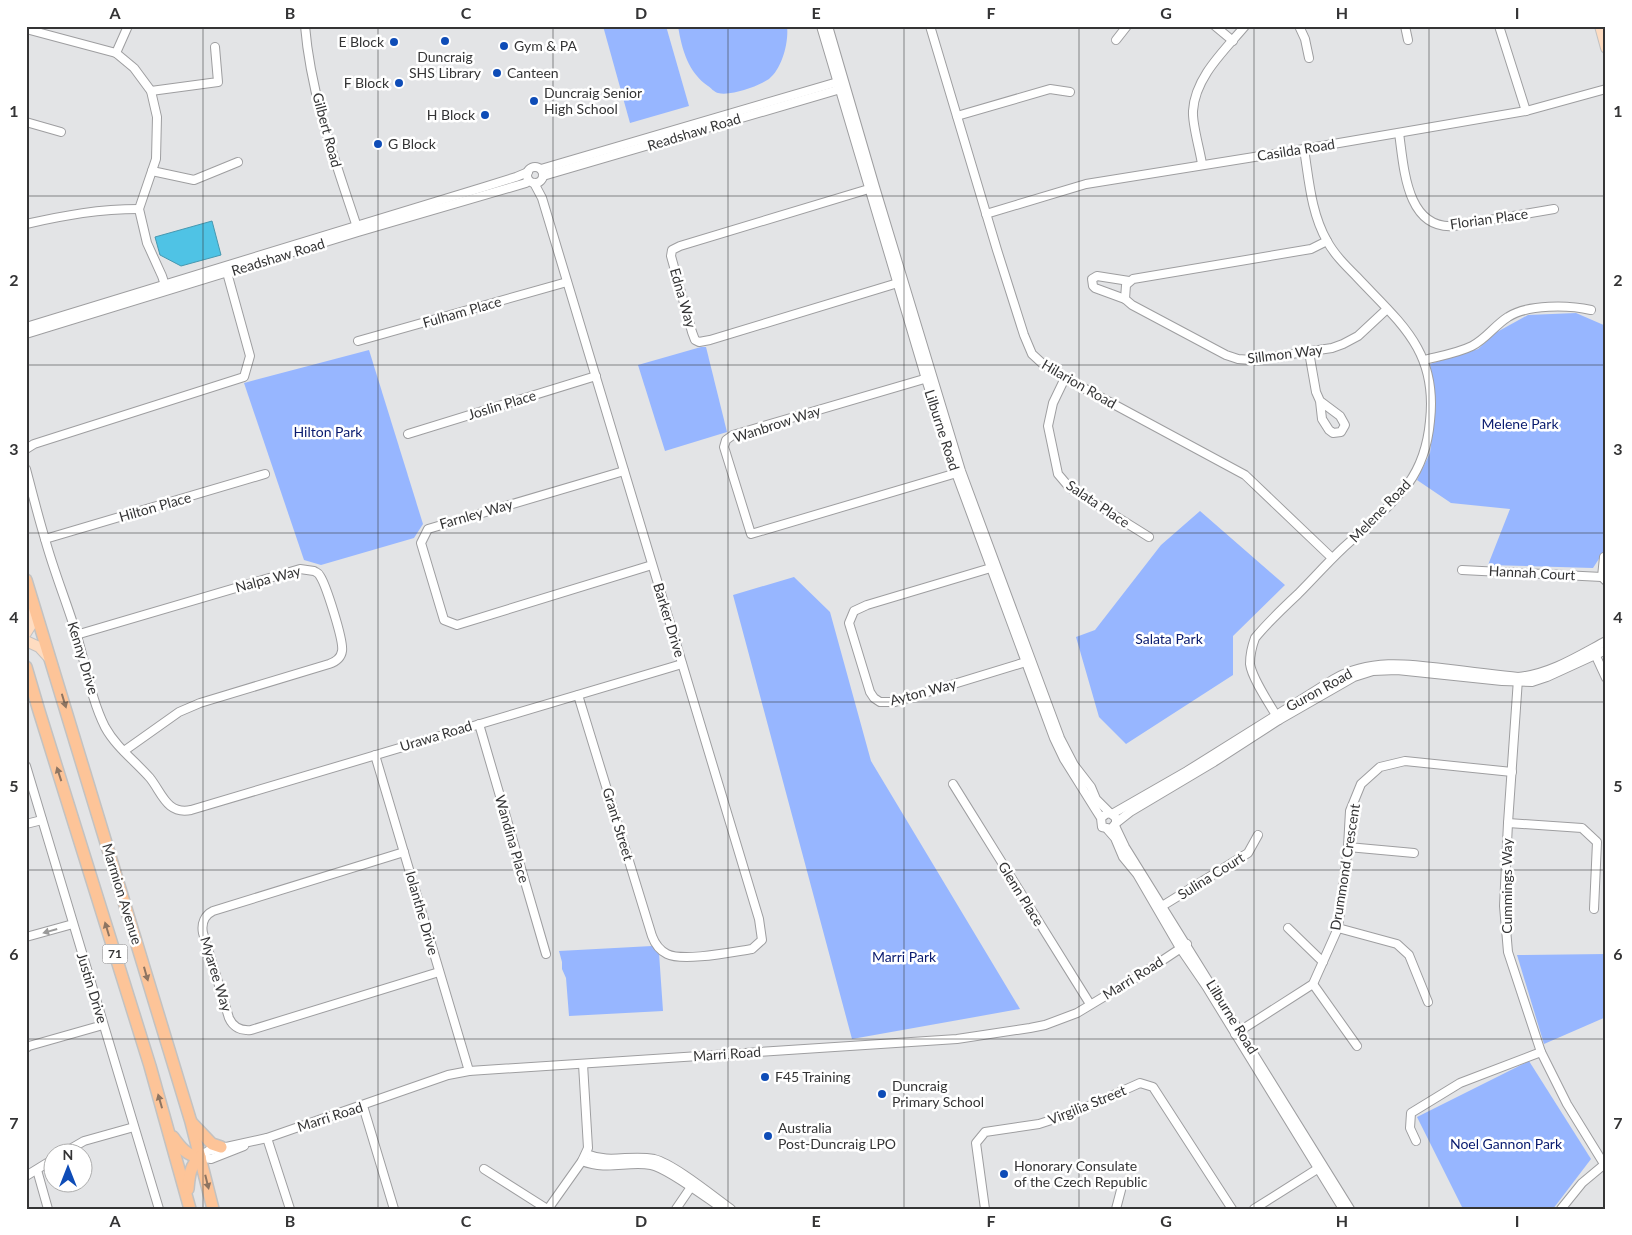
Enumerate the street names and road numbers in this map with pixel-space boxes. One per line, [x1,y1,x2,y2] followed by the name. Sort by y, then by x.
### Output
[309,91,346,169] street label: Gilbert Road
[645,109,743,154] street label: Readshaw Road
[1256,135,1336,164] street label: Casilda Road
[1449,205,1529,232] street label: Florian Place
[229,234,327,279] street label: Readshaw Road
[667,266,700,331] street label: Edna Way
[421,292,503,331] street label: Fulham Place
[1246,340,1324,367] street label: Sillmon Way
[1039,355,1119,412] street label: Hilarion Road
[466,386,538,423] street label: Joslin Place
[921,387,964,473] street label: Lilburne Road
[731,401,823,446] street label: Wanbrow Way
[1063,476,1133,531] street label: Salata Place
[1345,476,1414,546] street label: Melene Road
[117,488,193,525] street label: Hilton Place
[437,495,515,532] street label: Farnley Way
[233,561,303,595] street label: Nalpa Way
[1488,562,1576,583] street label: Hannah Court
[650,581,689,659] street label: Barker Drive
[64,619,103,696] street label: Kenny Drive
[1283,664,1355,715] street label: Guron Road
[888,674,959,709] street label: Ayton Way
[398,717,474,755] street label: Urawa Road
[599,785,638,862] street label: Grant Street
[492,793,533,885] street label: Wandina Place
[1326,802,1363,931] street label: Drummond Crescent
[1498,837,1515,934] street label: Cummings Way
[99,841,146,947] street label: Marmion Avenue
[1174,848,1247,903] street label: Sulina Court
[995,858,1048,929] street label: Glenn Place
[402,869,443,957] street label: Iolanthe Drive
[197,934,236,1014] street label: Myaree Way
[102,944,128,964] road number: 71
[74,950,111,1025] street label: Justin Drive
[1099,952,1166,1003] street label: Marri Road
[1203,976,1262,1057] street label: Lilburne Road
[692,1043,761,1064] street label: Marri Road
[1045,1081,1128,1128] street label: Virgilia Street
[295,1098,365,1135] street label: Marri Road

